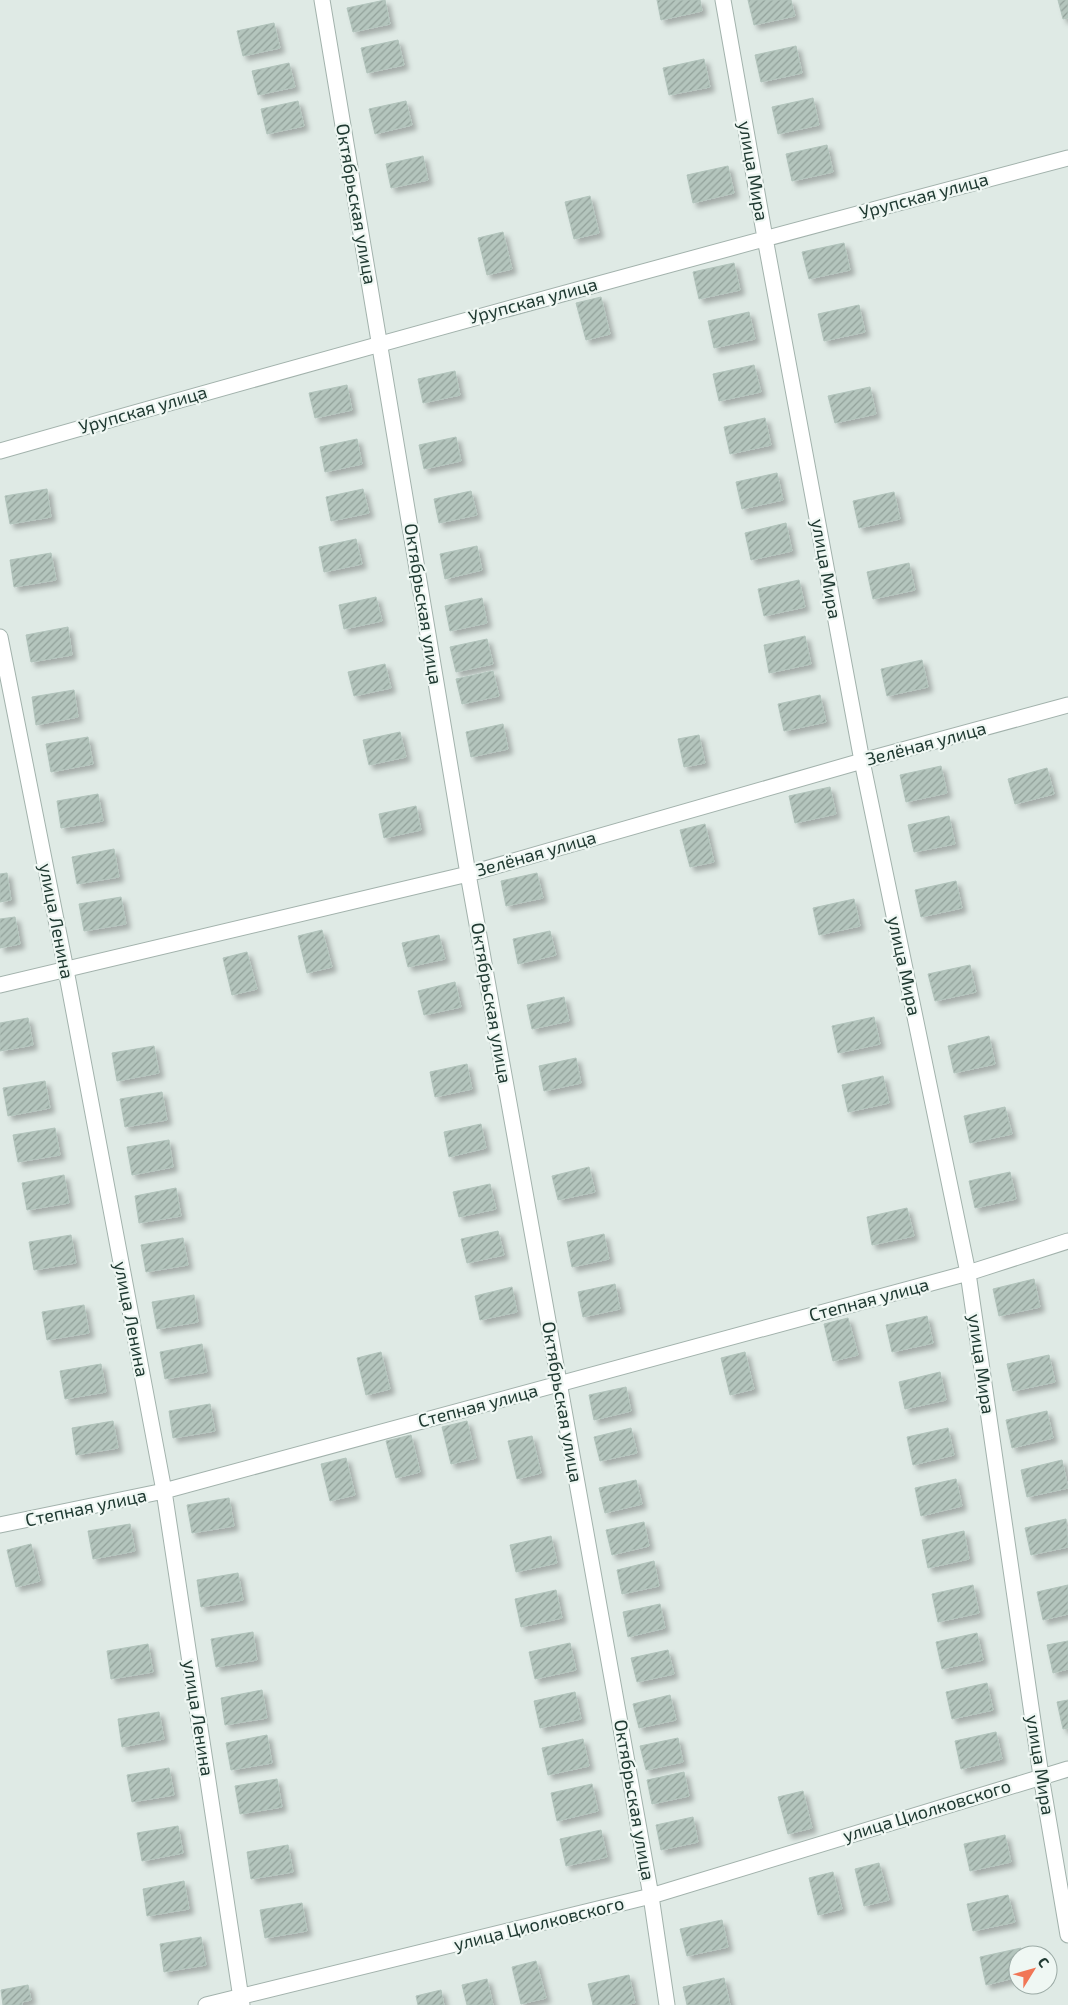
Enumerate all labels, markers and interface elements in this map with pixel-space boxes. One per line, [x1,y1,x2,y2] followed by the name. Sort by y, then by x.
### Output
[734,119,774,223] street label: улица Мира
[332,122,382,286] street label: Октябрьская улица
[857,167,991,223] street label: Урупская улица
[466,272,600,328] street label: Урупская улица
[76,380,209,438] street label: Урупская улица
[807,517,847,621] street label: улица Мира
[400,522,448,686] street label: Октябрьская улица
[863,716,988,770] street label: Зелёная улица
[473,825,598,881] street label: Зелёная улица
[35,861,79,980] street label: улица Ленина
[884,914,926,1018] street label: улица Мира
[467,921,517,1085] street label: Октябрьская улица
[110,1259,154,1378] street label: улица Ленина
[806,1272,931,1326] street label: Степная улица
[964,1312,1000,1415] street label: улица Мира
[538,1320,588,1484] street label: Октябрьская улица
[415,1378,540,1432] street label: Степная улица
[23,1483,148,1531] street label: Степная улица
[179,1658,219,1777] street label: улица Ленина
[1022,1713,1060,1816] street label: улица Мира
[610,1718,660,1882] street label: Октябрьская улица
[840,1774,1013,1846] street label: улица Циолковского
[451,1891,626,1955] street label: улица Циолковского
[1008,1945,1058,1995] north arrow
[1035,1953,1053,1970] text: С

